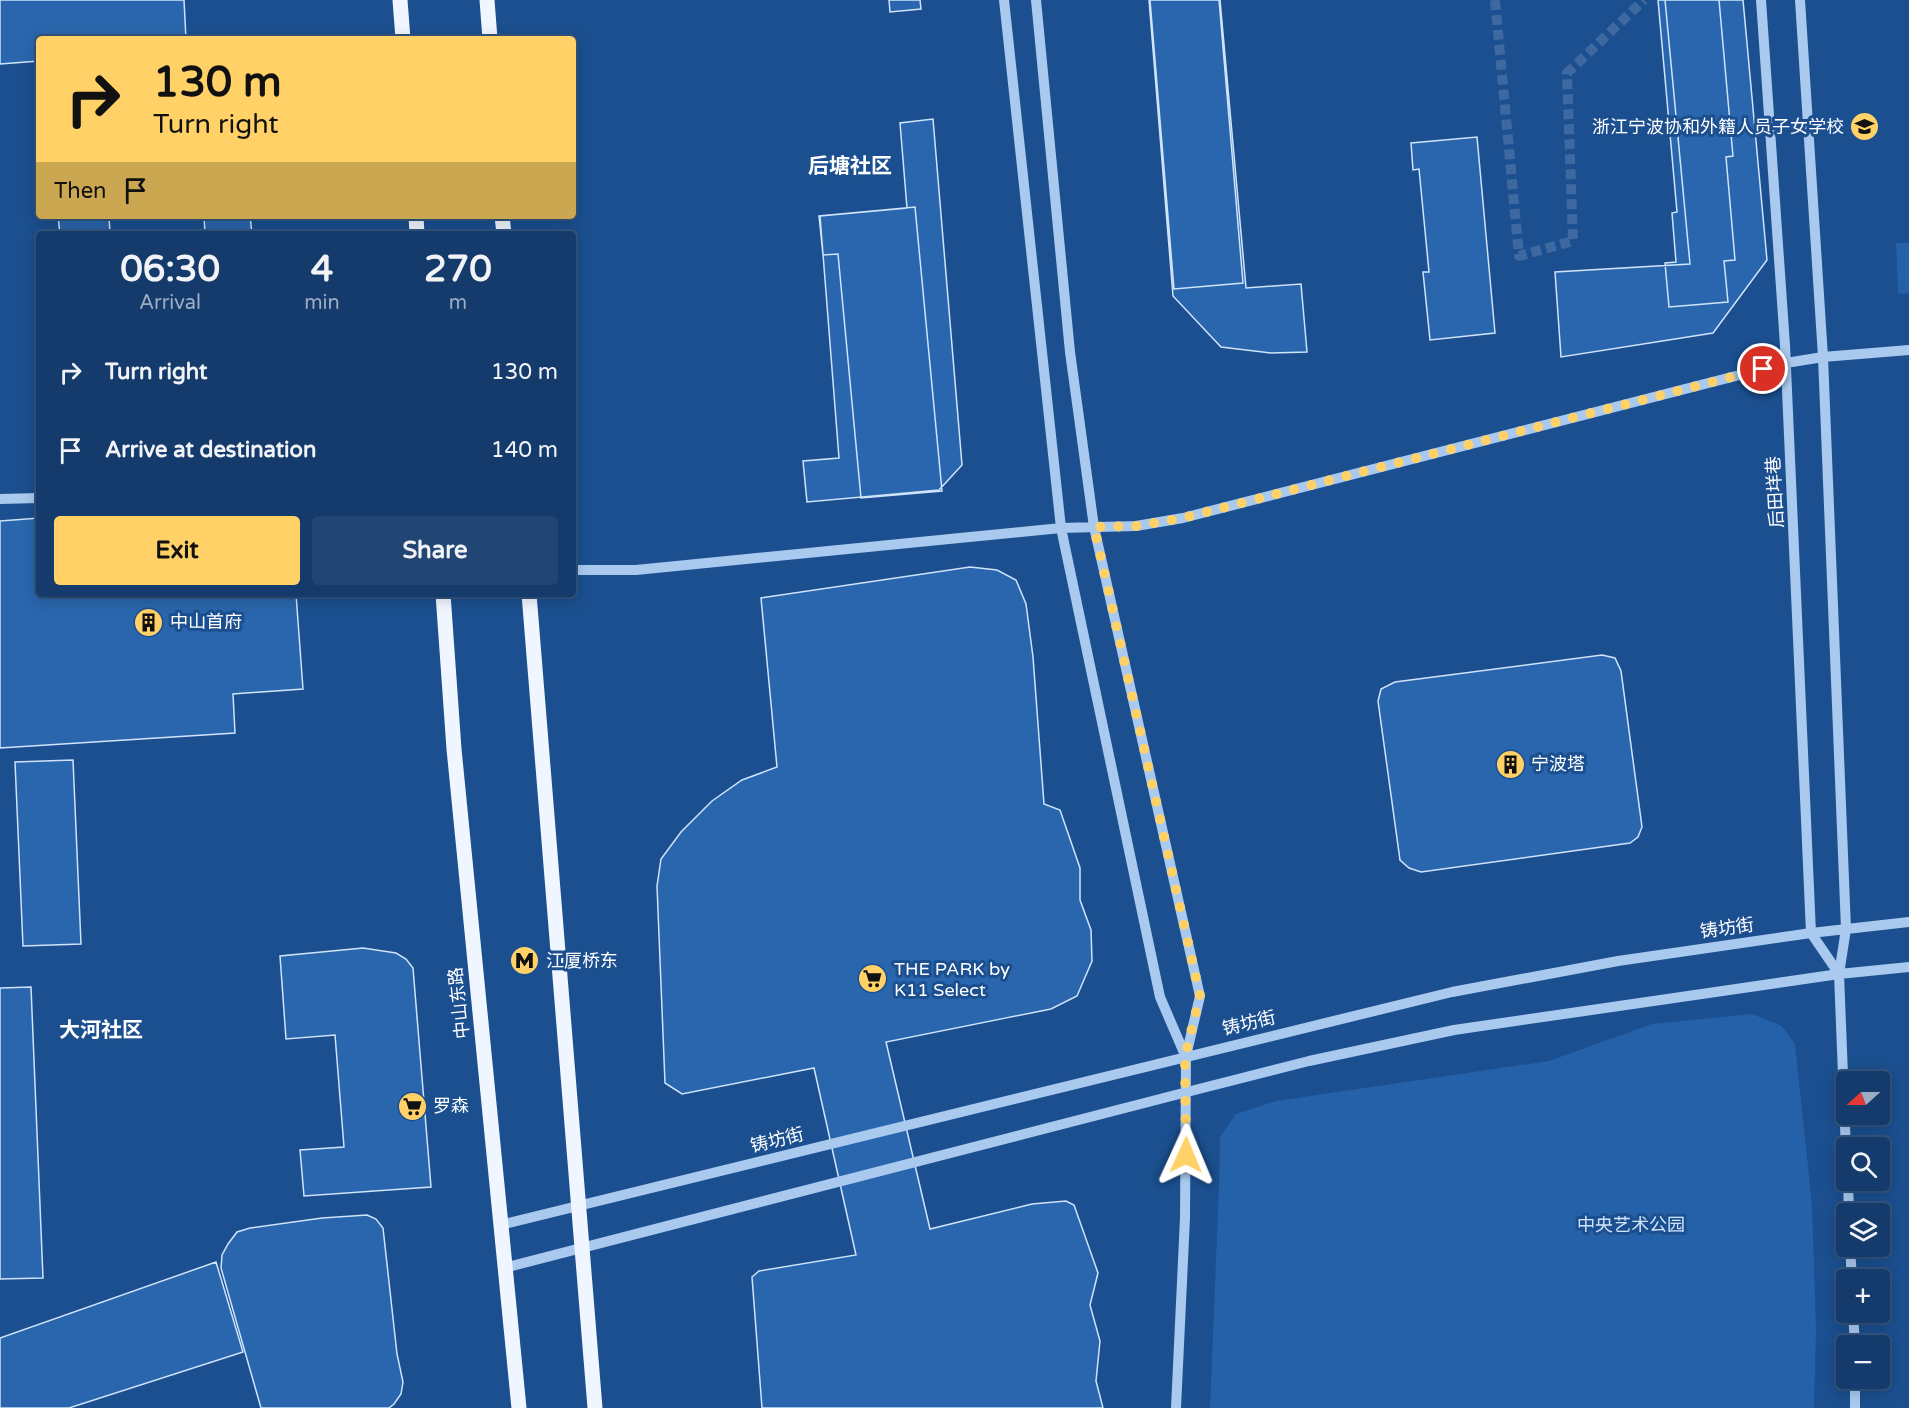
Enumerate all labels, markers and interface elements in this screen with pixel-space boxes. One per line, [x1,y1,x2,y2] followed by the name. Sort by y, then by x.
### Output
[153,57,282,108] text: 130 m
[54,60,132,138] icon: right
[153,108,279,141] text: Turn right
[1849,111,1881,143] school or university icon: 浙江宁波协和外籍人员子女学校
[1592,116,1844,138] place label: 浙江宁波协和外籍人员子女学校
[808,154,892,179] district label: 后塘社区
[119,174,152,207] icon: arrive
[54,178,107,204] text: Then
[120,248,220,291] text: 06:30
[311,248,333,291] text: 4
[424,248,492,291] text: 270
[139,291,201,315] text: Arrival
[304,291,340,315] text: min
[449,291,467,315] text: m
[1737,343,1788,394] pin
[1746,352,1779,385] icon: arrive
[54,356,87,389] icon: right
[105,359,207,385] text: Turn right
[491,359,558,385] text: 130 m
[54,434,87,467] icon: arrive
[105,437,316,463] text: Arrive at destination
[491,437,558,463] text: 140 m
[1762,455,1788,529] street label: 后田垟巷
[54,516,300,585] button: Exit
[312,516,558,585] button: Share
[133,606,165,638] building icon: 中山首府
[170,611,242,633] place label: 中山首府
[1494,748,1526,780] building icon: 宁波塔
[1531,753,1585,775] place label: 宁波塔
[1699,913,1755,943] street label: 铸坊街
[509,945,541,977] metro station icon: 江厦桥东
[546,950,618,972] place label: 江厦桥东
[894,958,1010,1001] place label: THE PARK by K11 Select
[857,963,889,995] supermarket icon: THE PARK by K11 Select
[444,966,474,1040] street label: 中山东路
[1220,1006,1278,1040] street label: 铸坊街
[59,1018,143,1043] district label: 大河社区
[1836,1071,1890,1125] north arrow
[1836,1071,1890,1389] map controls
[396,1090,428,1122] supermarket icon: 罗森
[433,1095,469,1117] place label: 罗森
[748,1123,806,1157] street label: 铸坊街
[1154,1123,1218,1187] position arrow
[1836,1137,1890,1191] button: search
[1836,1203,1890,1257] button: layers
[1577,1214,1685,1236] park label: 中央艺术公园
[1836,1269,1890,1323] button: +
[1836,1335,1890,1389] button: −

